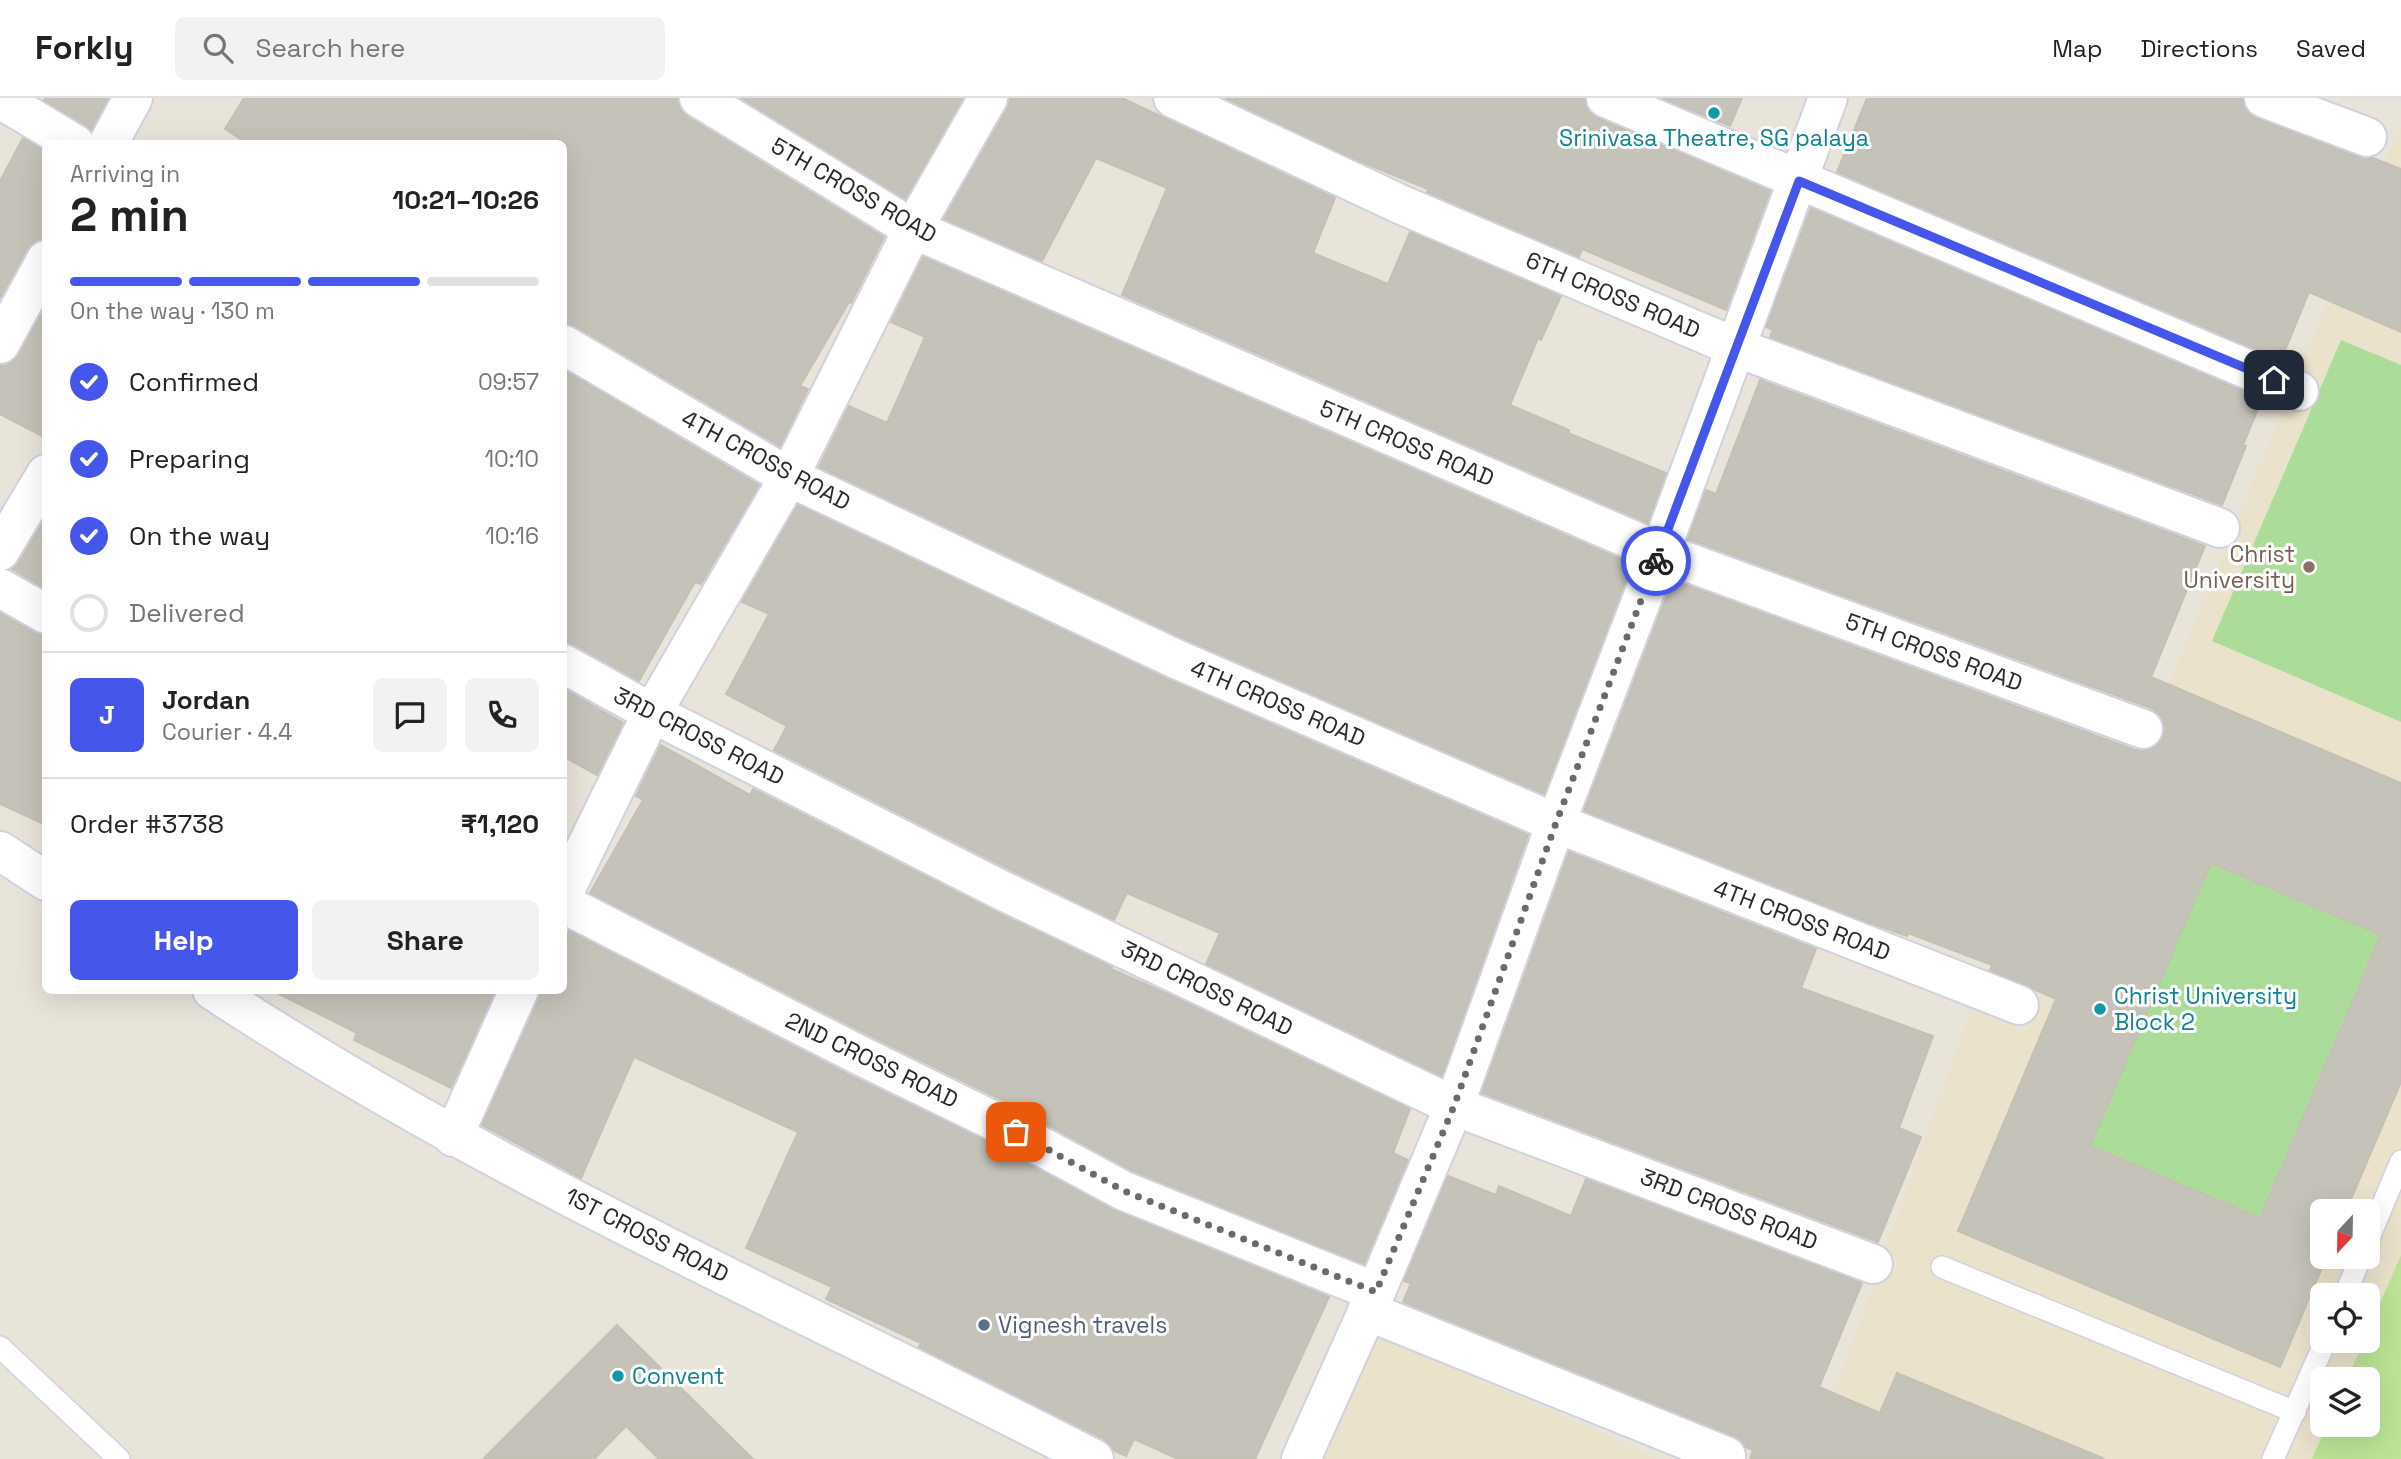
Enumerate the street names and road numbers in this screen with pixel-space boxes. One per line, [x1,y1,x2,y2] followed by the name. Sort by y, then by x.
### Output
[766,130,942,250] street label: 5TH CROSS ROAD
[1521,245,1705,345] street label: 6TH CROSS ROAD
[1315,393,1499,493] street label: 5TH CROSS ROAD
[676,403,856,517] street label: 4TH CROSS ROAD
[1841,606,2027,698] street label: 5TH CROSS ROAD
[1186,653,1370,753] street label: 4TH CROSS ROAD
[609,680,789,792] street label: 3RD CROSS ROAD
[1709,872,1895,968] street label: 4TH CROSS ROAD
[1116,933,1298,1043] street label: 3RD CROSS ROAD
[781,1005,963,1115] street label: 2ND CROSS ROAD
[1636,1161,1822,1257] street label: 3RD CROSS ROAD
[560,1181,734,1289] street label: 1ST CROSS ROAD

